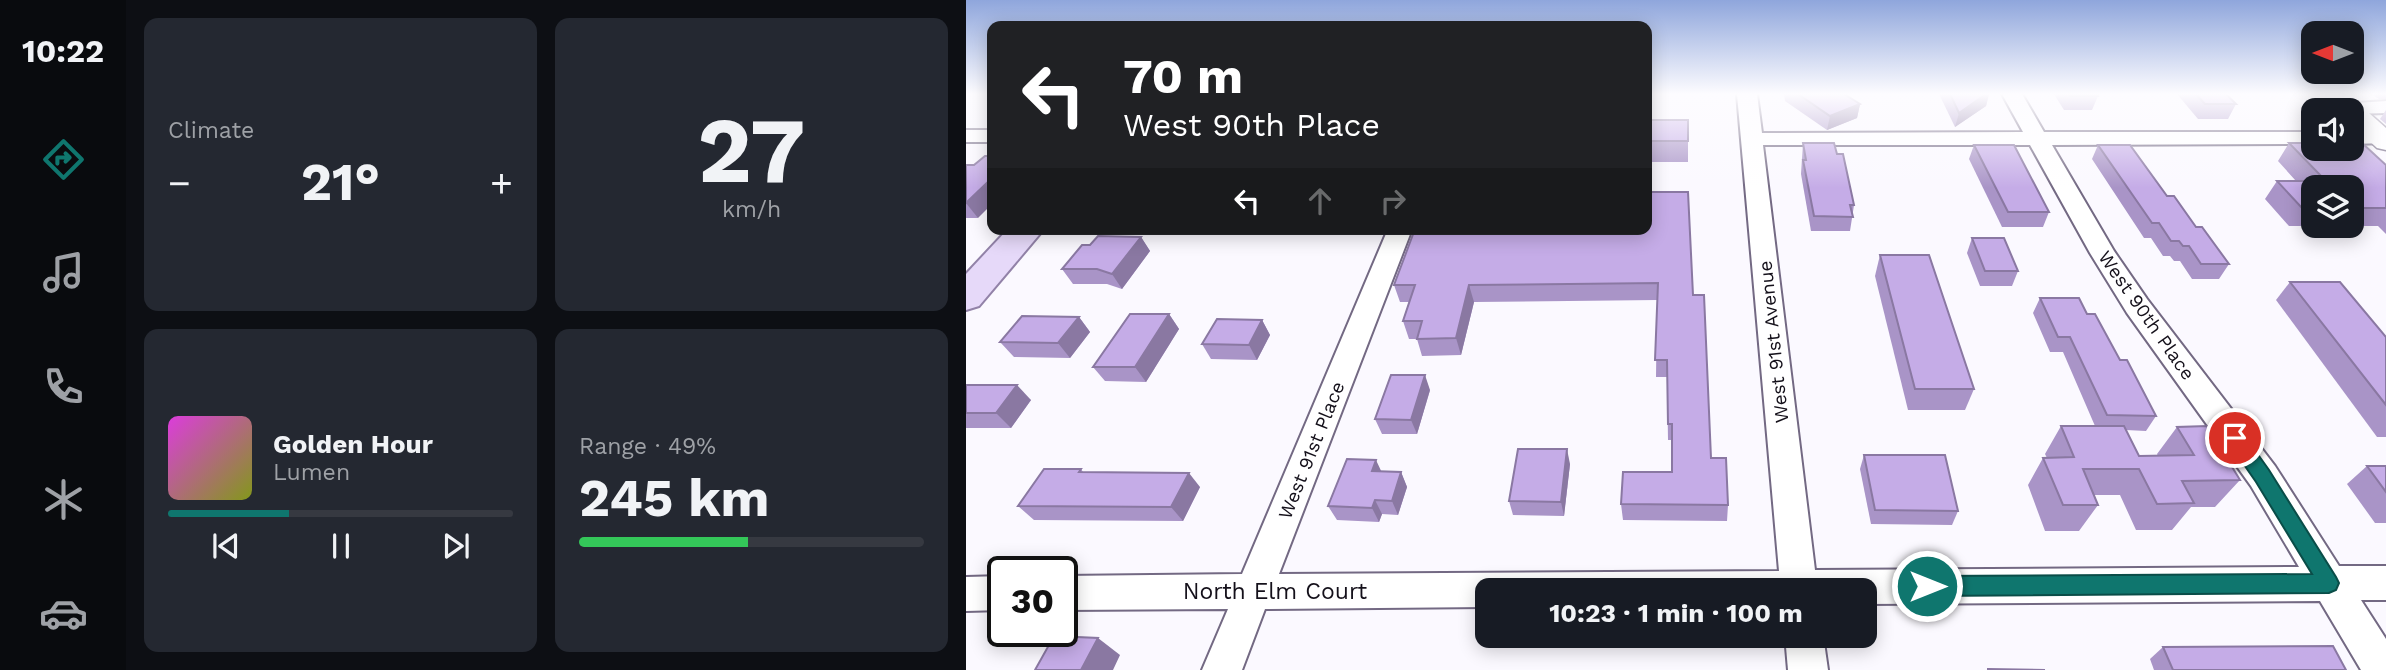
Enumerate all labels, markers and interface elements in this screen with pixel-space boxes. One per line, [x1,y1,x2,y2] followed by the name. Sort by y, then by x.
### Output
[2301,21,2364,84] north arrow
[2301,21,2364,238] map controls
[22,32,104,70] text: 10:22
[1123,47,1243,105] text: 70 m
[1008,49,1099,140] icon: left
[698,97,805,204] text: 27
[2301,98,2364,161] button: sound
[1123,106,1380,144] text: West 90th Place
[168,117,254,144] text: Climate
[39,135,88,184] icon: directions
[301,152,380,213] text: 21°
[168,161,191,205] text: −
[490,161,513,205] text: +
[2301,175,2364,238] button: layers
[1228,182,1266,220] icon: left
[1301,182,1339,220] icon: ahead
[1374,182,1412,220] icon: right
[722,196,781,223] text: km/h
[2093,246,2200,384] street label: West 90th Place
[39,248,88,297] icon: music
[1754,260,1793,424] street label: West 91st Avenue
[39,362,88,411] icon: phone
[1273,378,1350,522] street label: West 91st Place
[2205,408,2265,468] pin
[2216,419,2254,457] icon: arrive
[273,429,433,459] text: Golden Hour
[579,433,716,460] text: Range · 49%
[273,459,350,486] text: Lumen
[579,468,769,529] text: 245 km
[39,475,88,524] icon: climate
[207,527,245,565] icon: previous
[322,527,360,565] icon: pause
[437,527,475,565] icon: next
[1890,549,1964,623] position arrow
[987,556,1078,647] speed limit sign: 30
[1183,578,1368,605] street label: North Elm Court
[39,589,88,638] icon: car
[1549,598,1803,628] text: 10:23 · 1 min · 100 m

